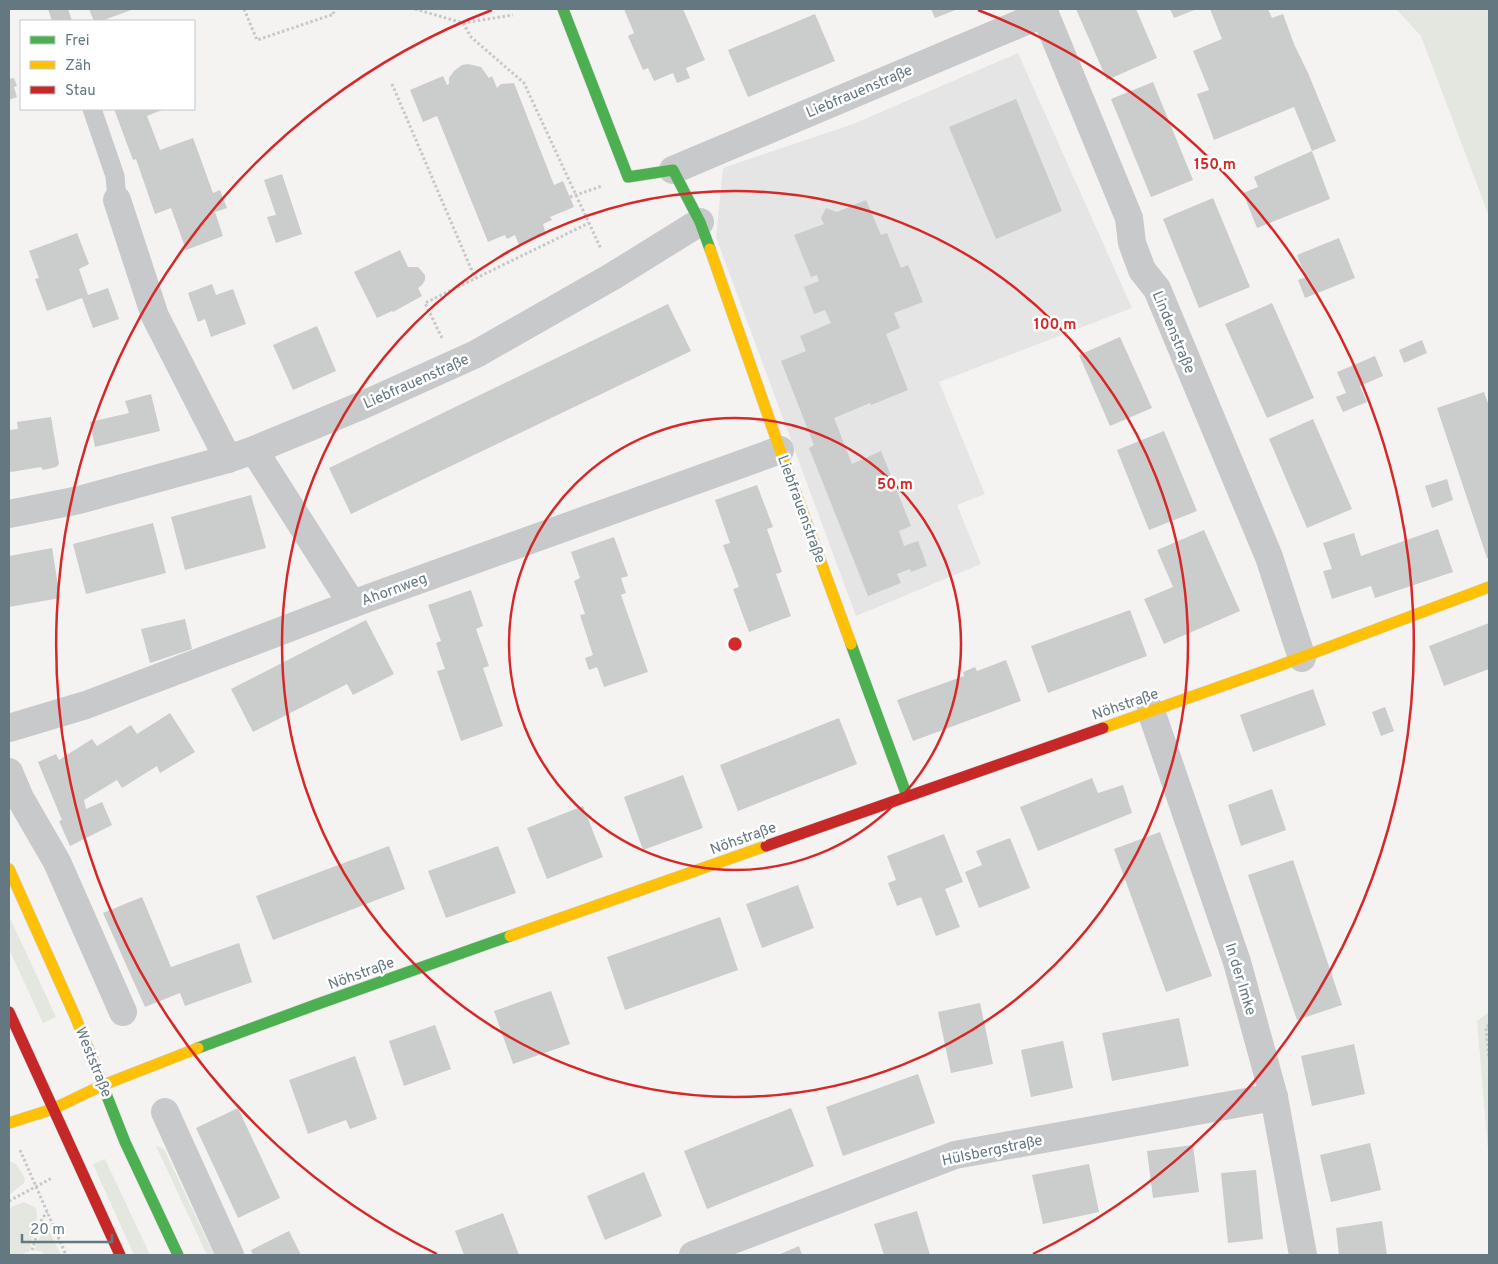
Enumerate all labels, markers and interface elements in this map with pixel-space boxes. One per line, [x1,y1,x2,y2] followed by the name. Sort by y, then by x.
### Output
[20,20,195,110] legend
[65,32,90,51] text: Frei
[65,57,91,76] text: Zäh
[804,61,916,123] street label: Liebfrauenstraße
[65,82,96,101] text: Stau
[1194,156,1236,175] text: 150 m
[1147,289,1198,377] street label: Lindenstraße
[1034,316,1076,335] text: 100 m
[361,351,472,414] street label: Liebfrauenstraße
[772,453,829,566] street label: Liebfrauenstraße
[877,476,913,495] text: 50 m
[359,570,430,611] street label: Ahornweg
[726,635,744,653] centre of rings
[1090,685,1161,726] street label: Nöhstraße
[708,819,779,860] street label: Nöhstraße
[1220,941,1260,1018] street label: In der Imke
[326,954,397,995] street label: Nöhstraße
[70,1025,115,1101] street label: Weststraße
[940,1132,1044,1171] street label: Hülsbergstraße
[22,1212,112,1244] scale bar
[30,1221,65,1240] text: 20 m

